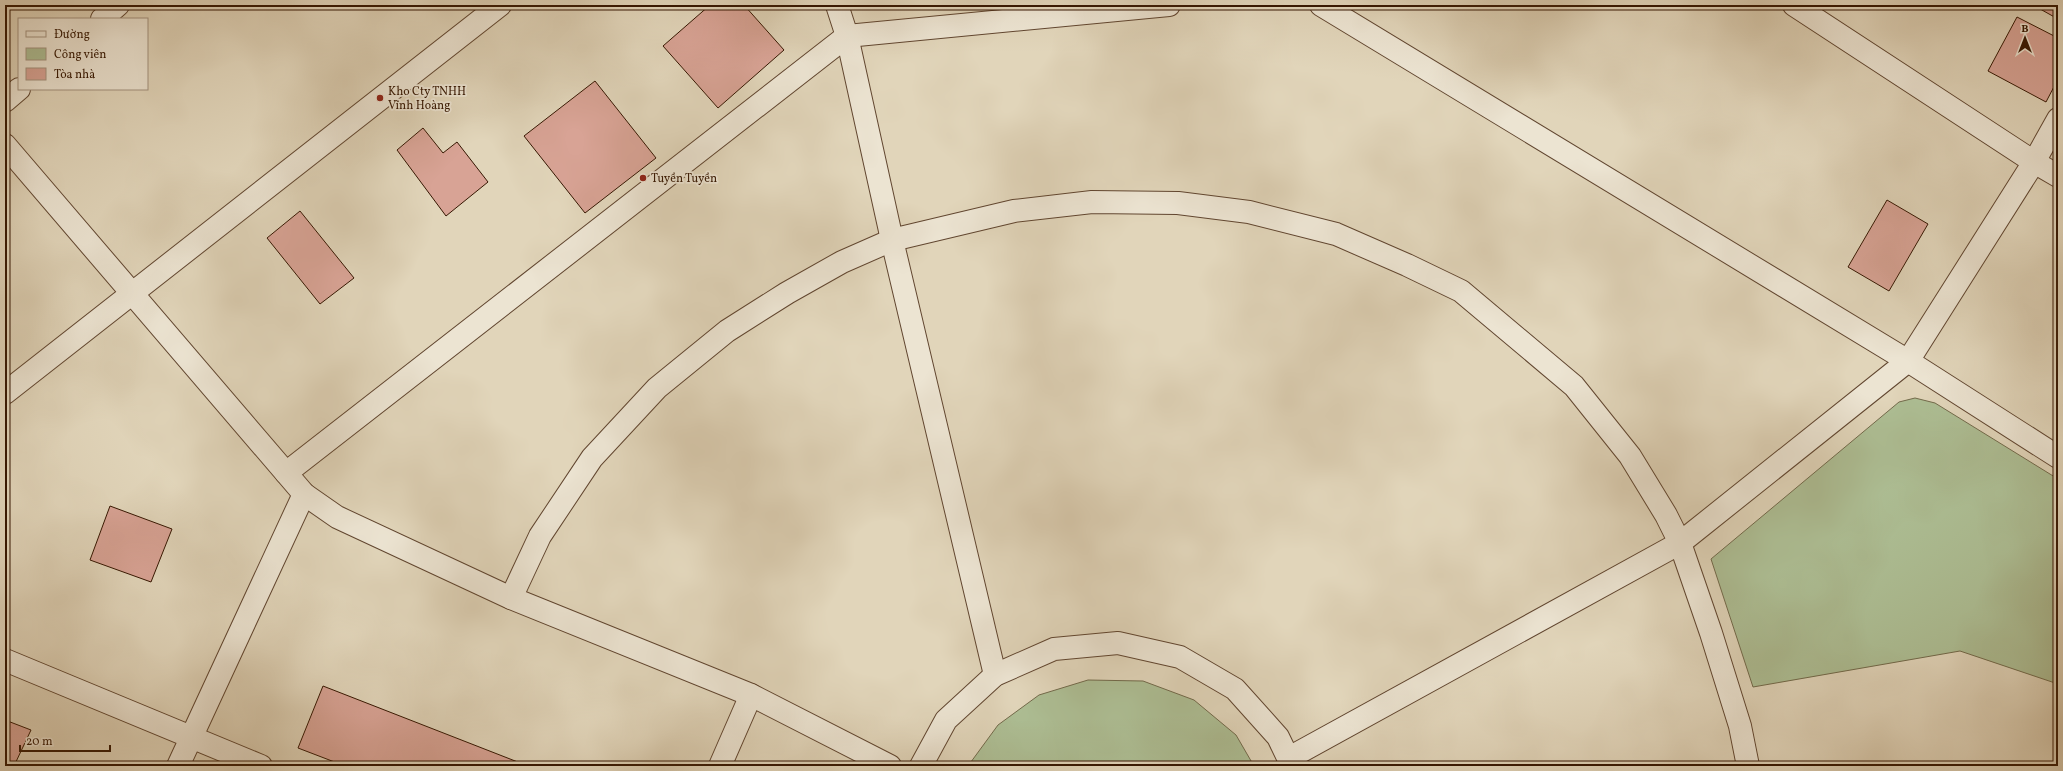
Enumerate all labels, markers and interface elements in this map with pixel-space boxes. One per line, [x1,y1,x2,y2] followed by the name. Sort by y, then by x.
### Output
[18,18,148,90] legend
[2005,18,2045,58] north arrow
[2021,22,2029,37] text: B
[54,27,90,43] text: Đường
[54,47,106,63] text: Công viên
[54,67,95,83] text: Tòa nhà
[388,84,466,114] place label: Kho Cty TNHH Vĩnh Hoàng
[375,93,385,103] marker: Kho Cty TNHH Vĩnh Hoàng
[651,171,717,187] place label: Tuyền Tuyền
[638,173,648,183] marker: Tuyền Tuyền
[20,727,110,753] scale bar
[26,734,53,750] text: 20 m

